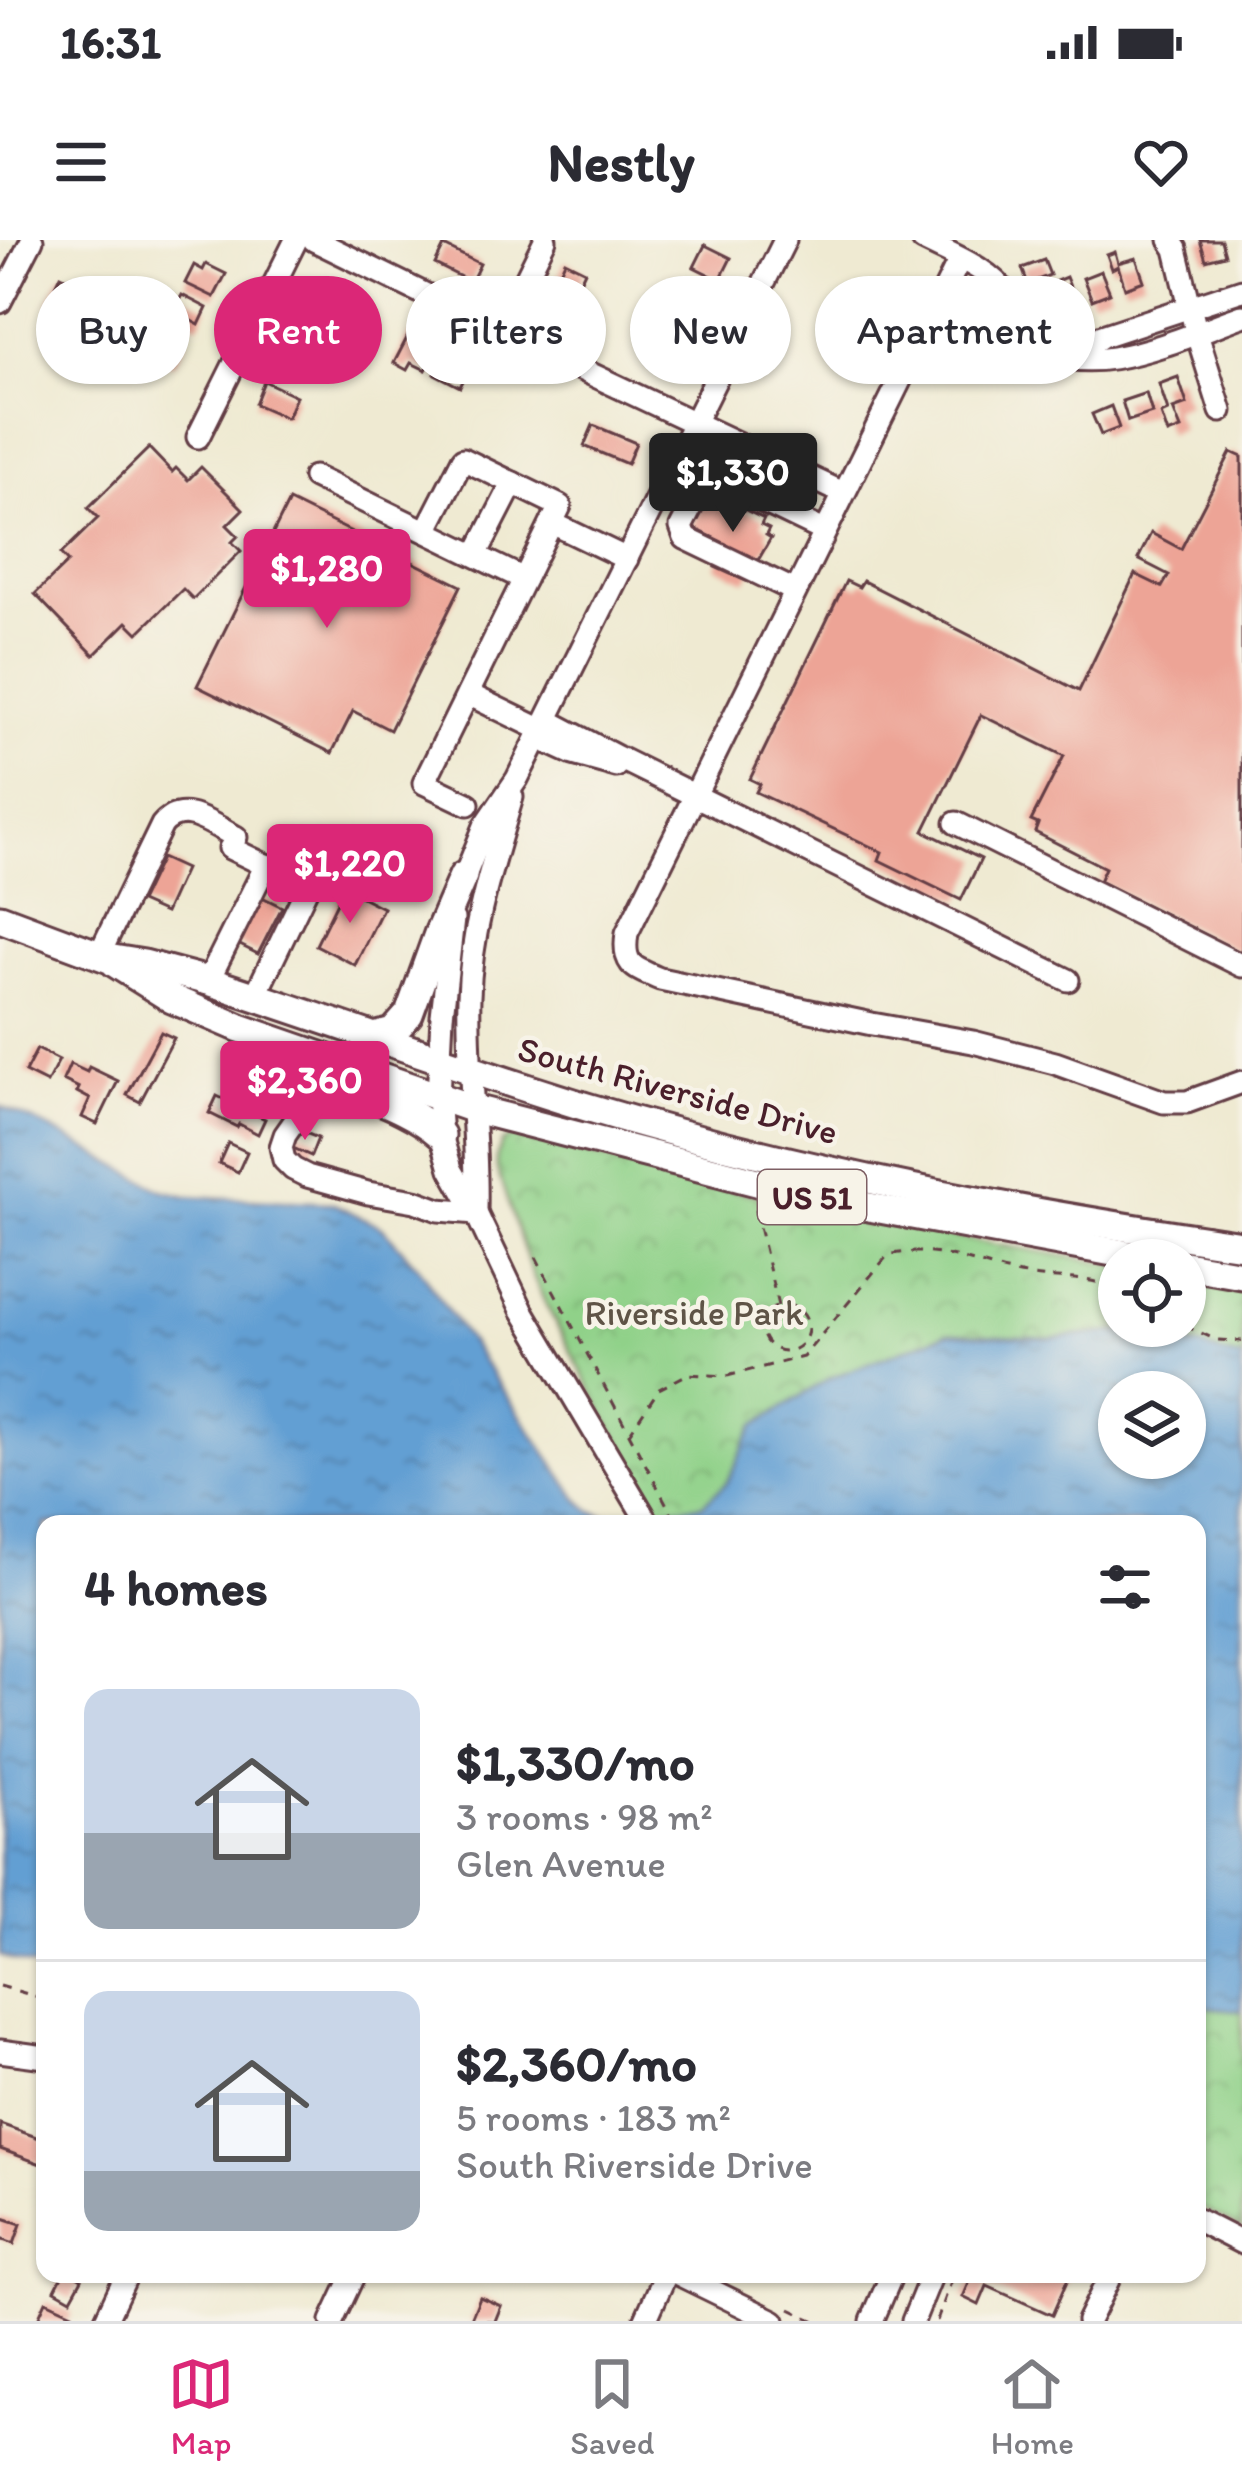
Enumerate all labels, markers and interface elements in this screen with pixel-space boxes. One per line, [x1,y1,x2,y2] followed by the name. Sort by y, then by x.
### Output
[60,15,161,69] text: 16:31
[48,129,114,195] icon: menu
[1128,129,1194,195] icon: heart
[547,130,695,195] text: Nestly
[36,276,190,384] chip: Buy
[214,276,382,384] chip: Rent
[406,276,606,384] chip: Filters
[630,276,791,384] chip: New
[815,276,1095,384] chip: Apartment
[635,433,831,535] pin: $1,330
[676,448,790,495] text: $1,330
[229,529,425,631] pin: $1,280
[270,544,384,591] text: $1,280
[252,824,448,926] pin: $1,220
[294,839,406,886] text: $1,220
[513,1027,843,1153] street label: South Riverside Drive
[207,1041,403,1143] pin: $2,360
[247,1056,363,1103] text: $2,360
[758,1170,866,1224] road number: US 51
[1098,1239,1206,1479] map controls
[1098,1239,1206,1347] button: locate
[584,1291,804,1334] park label: Riverside Park
[1098,1371,1206,1479] button: layers
[1092,1554,1158,1620] icon: filters
[84,1557,268,1618] text: 4 homes
[456,1732,695,1793] text: $1,330/mo
[180,1737,324,1881] icon: home
[456,1793,713,1840] text: 3 rooms · 98 m²
[456,1840,666,1887] text: Glen Avenue
[456,2033,697,2094] text: $2,360/mo
[180,2039,324,2183] icon: home
[456,2094,731,2141] text: 5 rooms · 183 m²
[456,2141,813,2188] text: South Riverside Drive
[168,2351,234,2462] tab: Map
[570,2351,654,2462] tab: Saved
[991,2351,1074,2462] tab: Home

